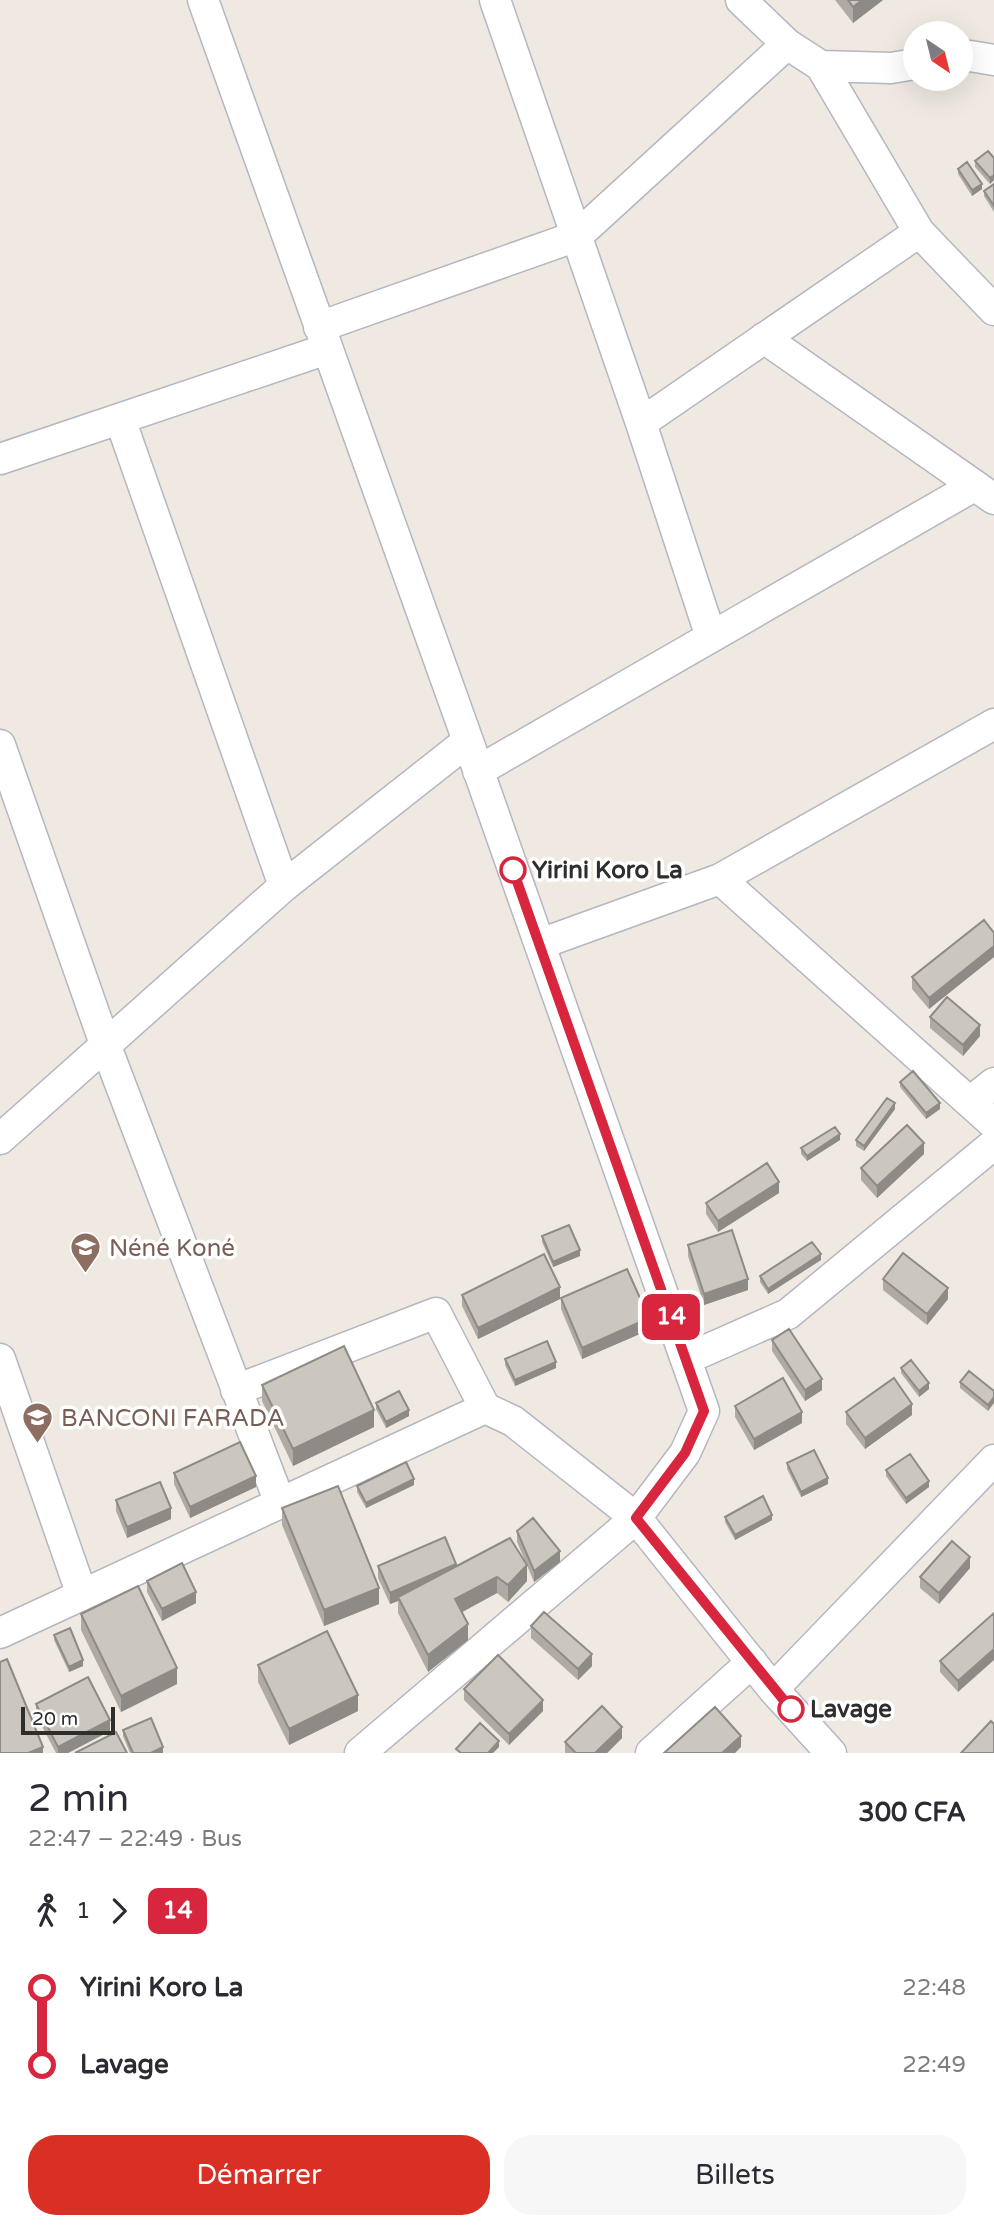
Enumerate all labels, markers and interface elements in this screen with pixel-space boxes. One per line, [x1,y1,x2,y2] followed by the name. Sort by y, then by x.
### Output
[903,21,973,91] north arrow
[903,21,973,91] map controls
[532,856,683,885] place label: Yirini Koro La
[500,857,526,883] marker: Yirini Koro La
[69,1231,103,1275] school or university icon: Néné Koné
[109,1234,235,1263] place label: Néné Koné
[640,1294,702,1340] line badge: 14
[656,1302,686,1331] text: 14
[21,1401,55,1445] school or university icon: BANCONI FARADA
[61,1404,285,1433] place label: BANCONI FARADA
[810,1695,892,1724] place label: Lavage
[778,1696,804,1722] marker: Lavage
[21,1704,116,1736] scale bar
[32,1708,78,1730] text: 20 m
[28,1776,129,1822] text: 2 min
[858,1797,966,1828] text: 300 CFA
[28,1825,242,1853] text: 22:47 – 22:49 · Bus
[28,1892,66,1930] icon: walk
[100,1892,138,1930] icon: forward
[162,1896,193,1925] text: 14
[76,1897,90,1925] text: 1
[80,1972,243,2003] text: Yirini Koro La
[902,1974,966,2002] text: 22:48
[80,2049,169,2080] text: Lavage
[902,2051,966,2079] text: 22:49
[28,2135,490,2215] button: Démarrer
[504,2135,966,2215] button: Billets

